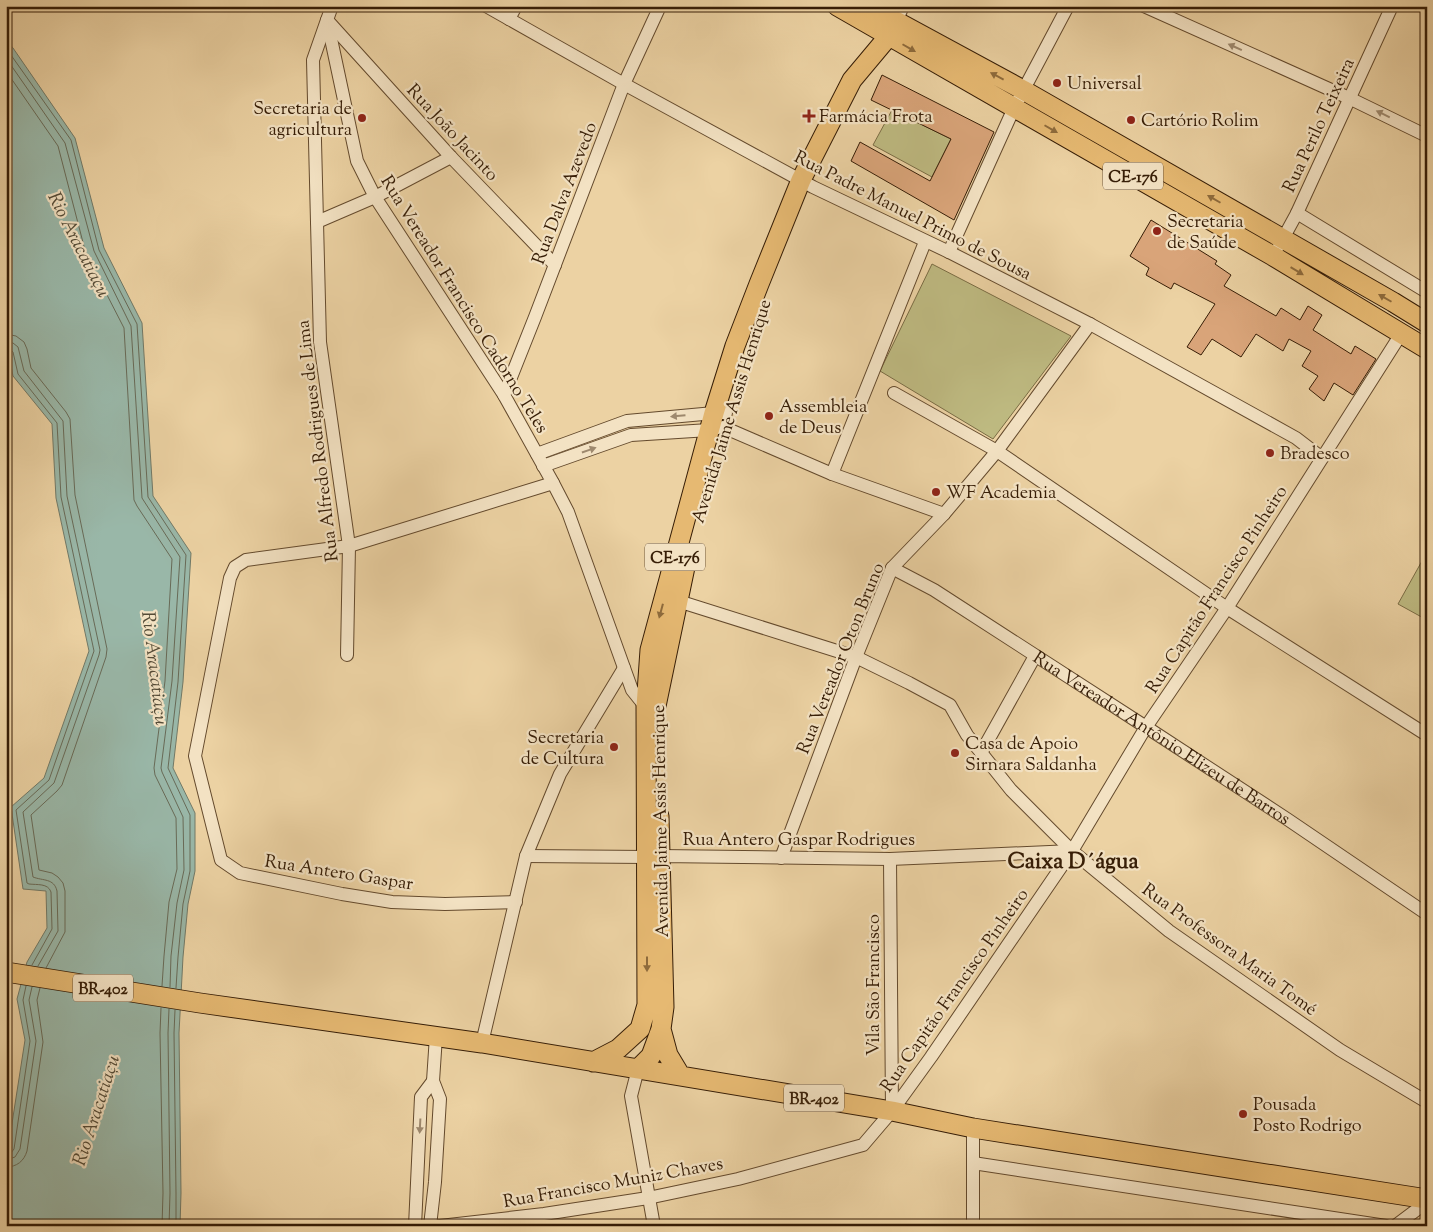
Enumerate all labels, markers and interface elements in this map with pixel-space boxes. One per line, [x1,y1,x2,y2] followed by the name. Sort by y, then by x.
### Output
[1228,42,1242,50] one-way arrow
[903,44,916,53] one-way arrow
[1277,54,1362,197] street label: Rua Perilo Teixeira
[989,72,1004,80] one-way arrow
[1067,72,1142,98] place label: Universal
[1051,77,1063,89] marker: Universal
[400,79,504,188] street label: Rua João Jacinto
[253,97,352,144] place label: Secretaria de agricultura
[819,105,932,131] place label: Farmácia Frota
[1141,109,1259,135] place label: Cartório Rolim
[803,110,815,122] marker: Farmácia Frota
[1376,110,1390,118] one-way arrow
[356,112,368,124] marker: Secretaria de agricultura
[1125,114,1137,126] marker: Cartório Rolim
[527,119,605,269] street label: Rua Dalva Azevedo
[1044,124,1057,133] one-way arrow
[789,145,1035,288] street label: Rua Padre Manuel Primo de Sousa
[1103,162,1163,190] road number: CE-176
[373,171,554,439] street label: Rua Vereador Francisco Cadorno Teles
[40,188,116,302] water label: Rio Aracatiaçu
[1207,195,1221,204] one-way arrow
[1167,210,1244,257] place label: Secretaria de Saúde
[1151,225,1163,237] marker: Secretaria de Saúde
[1291,267,1304,276] one-way arrow
[1379,293,1392,302] one-way arrow
[686,297,779,527] street label: Avenida Jaime Assis Henrique
[291,318,347,563] street label: Rua Alfredo Rodrigues de Lima
[779,395,867,442] place label: Assembleia de Deus
[763,410,775,422] marker: Assembleia de Deus
[669,412,685,420] one-way arrow
[1280,442,1350,468] place label: Bradesco
[582,446,597,453] one-way arrow
[1264,447,1276,459] marker: Bradesco
[946,481,1056,507] place label: WF Academia
[1140,481,1295,699] street label: Rua Capitão Francisco Pinheiro
[930,486,942,498] marker: WF Academia
[645,544,705,570] road number: CE-176
[792,559,892,758] street label: Rua Vereador Oton Bruno
[656,604,664,619] one-way arrow
[133,610,174,727] water label: Rio Aracatiaçu
[1027,646,1295,833] street label: Rua Vereador Antônio Elizeu de Barros
[647,704,677,938] street label: Avenida Jaime Assis Henrique
[521,726,604,773] place label: Secretaria de Cultura
[965,732,1097,779] place label: Casa de Apoio Sirnara Saldanha
[608,741,620,753] marker: Secretaria de Cultura
[949,747,961,759] marker: Casa de Apoio Sirnara Saldanha
[683,828,915,854] street label: Rua Antero Gaspar Rodrigues
[1007,847,1139,879] district label: Caixa D´água
[263,849,415,899] street label: Rua Antero Gaspar
[1136,878,1322,1023] street label: Rua Professora Maria Tomé
[875,884,1036,1098] street label: Rua Capitão Francisco Pinheiro
[862,914,888,1056] street label: Vila São Francisco
[643,957,651,973] one-way arrow
[73,974,133,1001] road number: BR-402
[67,1052,128,1170] water label: Rio Aracatiaçu
[784,1084,844,1112] road number: BR-402
[1253,1093,1362,1140] place label: Pousada Posto Rodrigo
[1237,1108,1249,1120] marker: Pousada Posto Rodrigo
[416,1118,424,1134] one-way arrow
[501,1152,725,1216] street label: Rua Francisco Muniz Chaves

